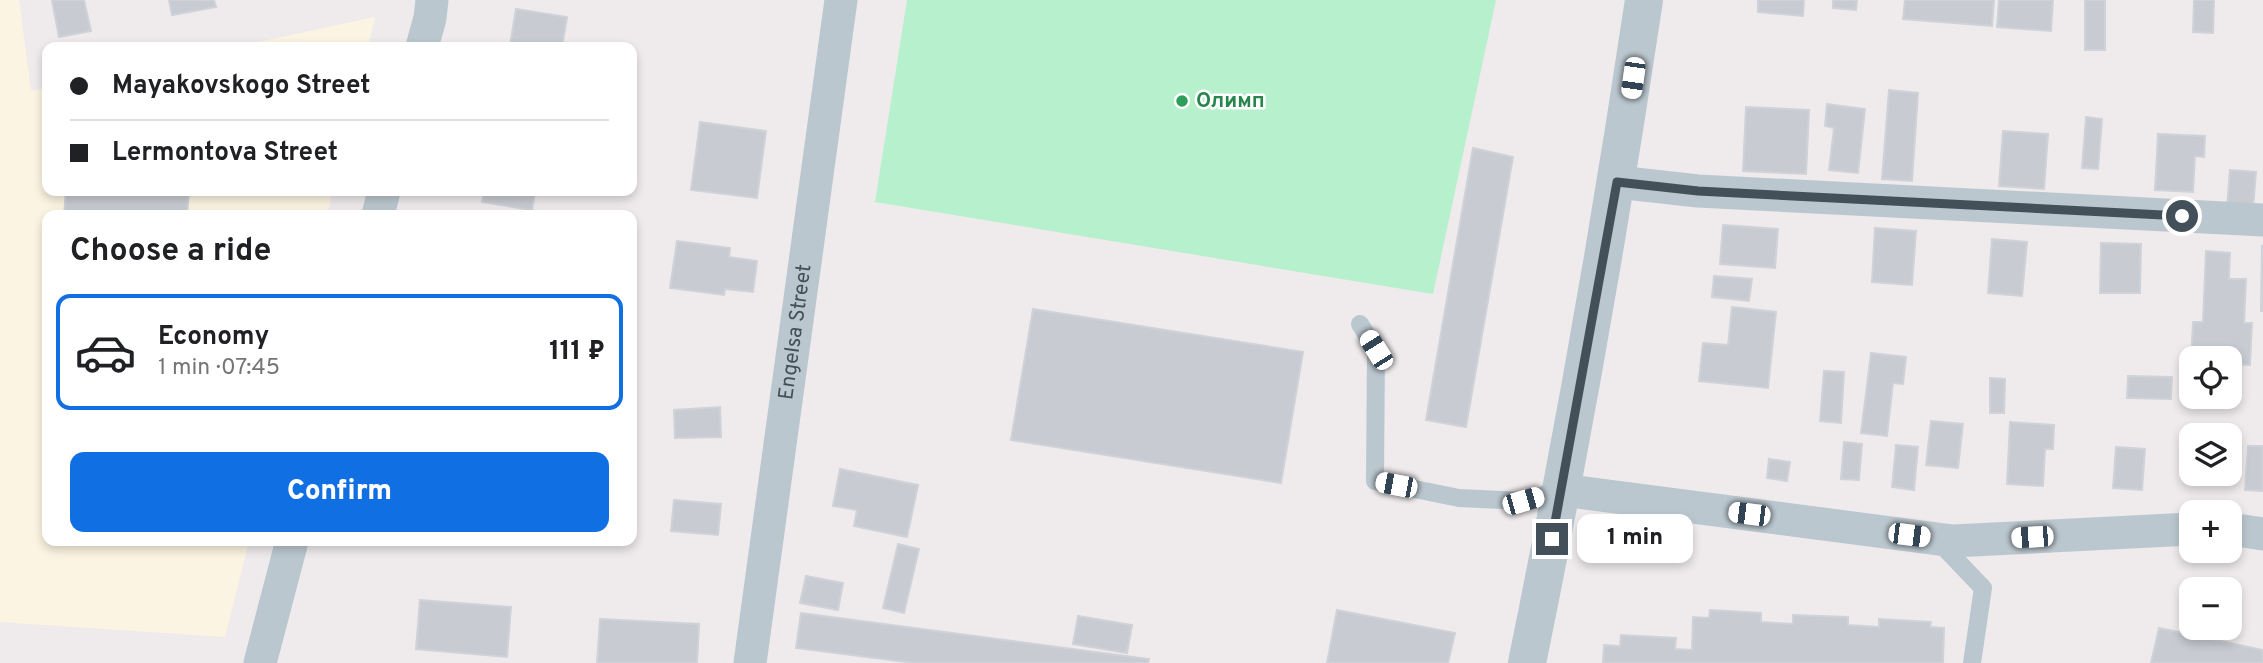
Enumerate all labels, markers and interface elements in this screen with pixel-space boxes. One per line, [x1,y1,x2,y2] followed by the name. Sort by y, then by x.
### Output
[1620,56,1647,100] car
[112,70,370,103] text: Mayakovskogo Street
[1196,88,1265,115] place label: Олимп
[1174,93,1190,109] marker: Олимп
[112,137,338,170] text: Lermontova Street
[2166,200,2198,232] route start
[70,232,271,272] text: Choose a ride
[773,263,818,402] street label: Engelsa Street
[74,321,137,384] icon: car
[158,321,269,354] text: Economy
[1356,327,1397,373] car
[549,336,605,369] text: 111 ₽
[2179,346,2242,640] map controls
[2179,346,2242,409] button: locate
[158,354,280,383] text: 1 min · 07:45
[2179,423,2242,486] button: layers
[70,452,609,532] button: Confirm
[1374,471,1419,499] car
[1500,485,1547,517] car
[2179,500,2242,563] button: +
[1727,501,1772,527] car
[1576,514,1692,564] callout: 1 min
[1887,522,1932,548] car
[1536,523,1568,555] route end
[1607,524,1663,553] text: 1 min
[2011,525,2054,549] car
[2179,577,2242,640] button: −

